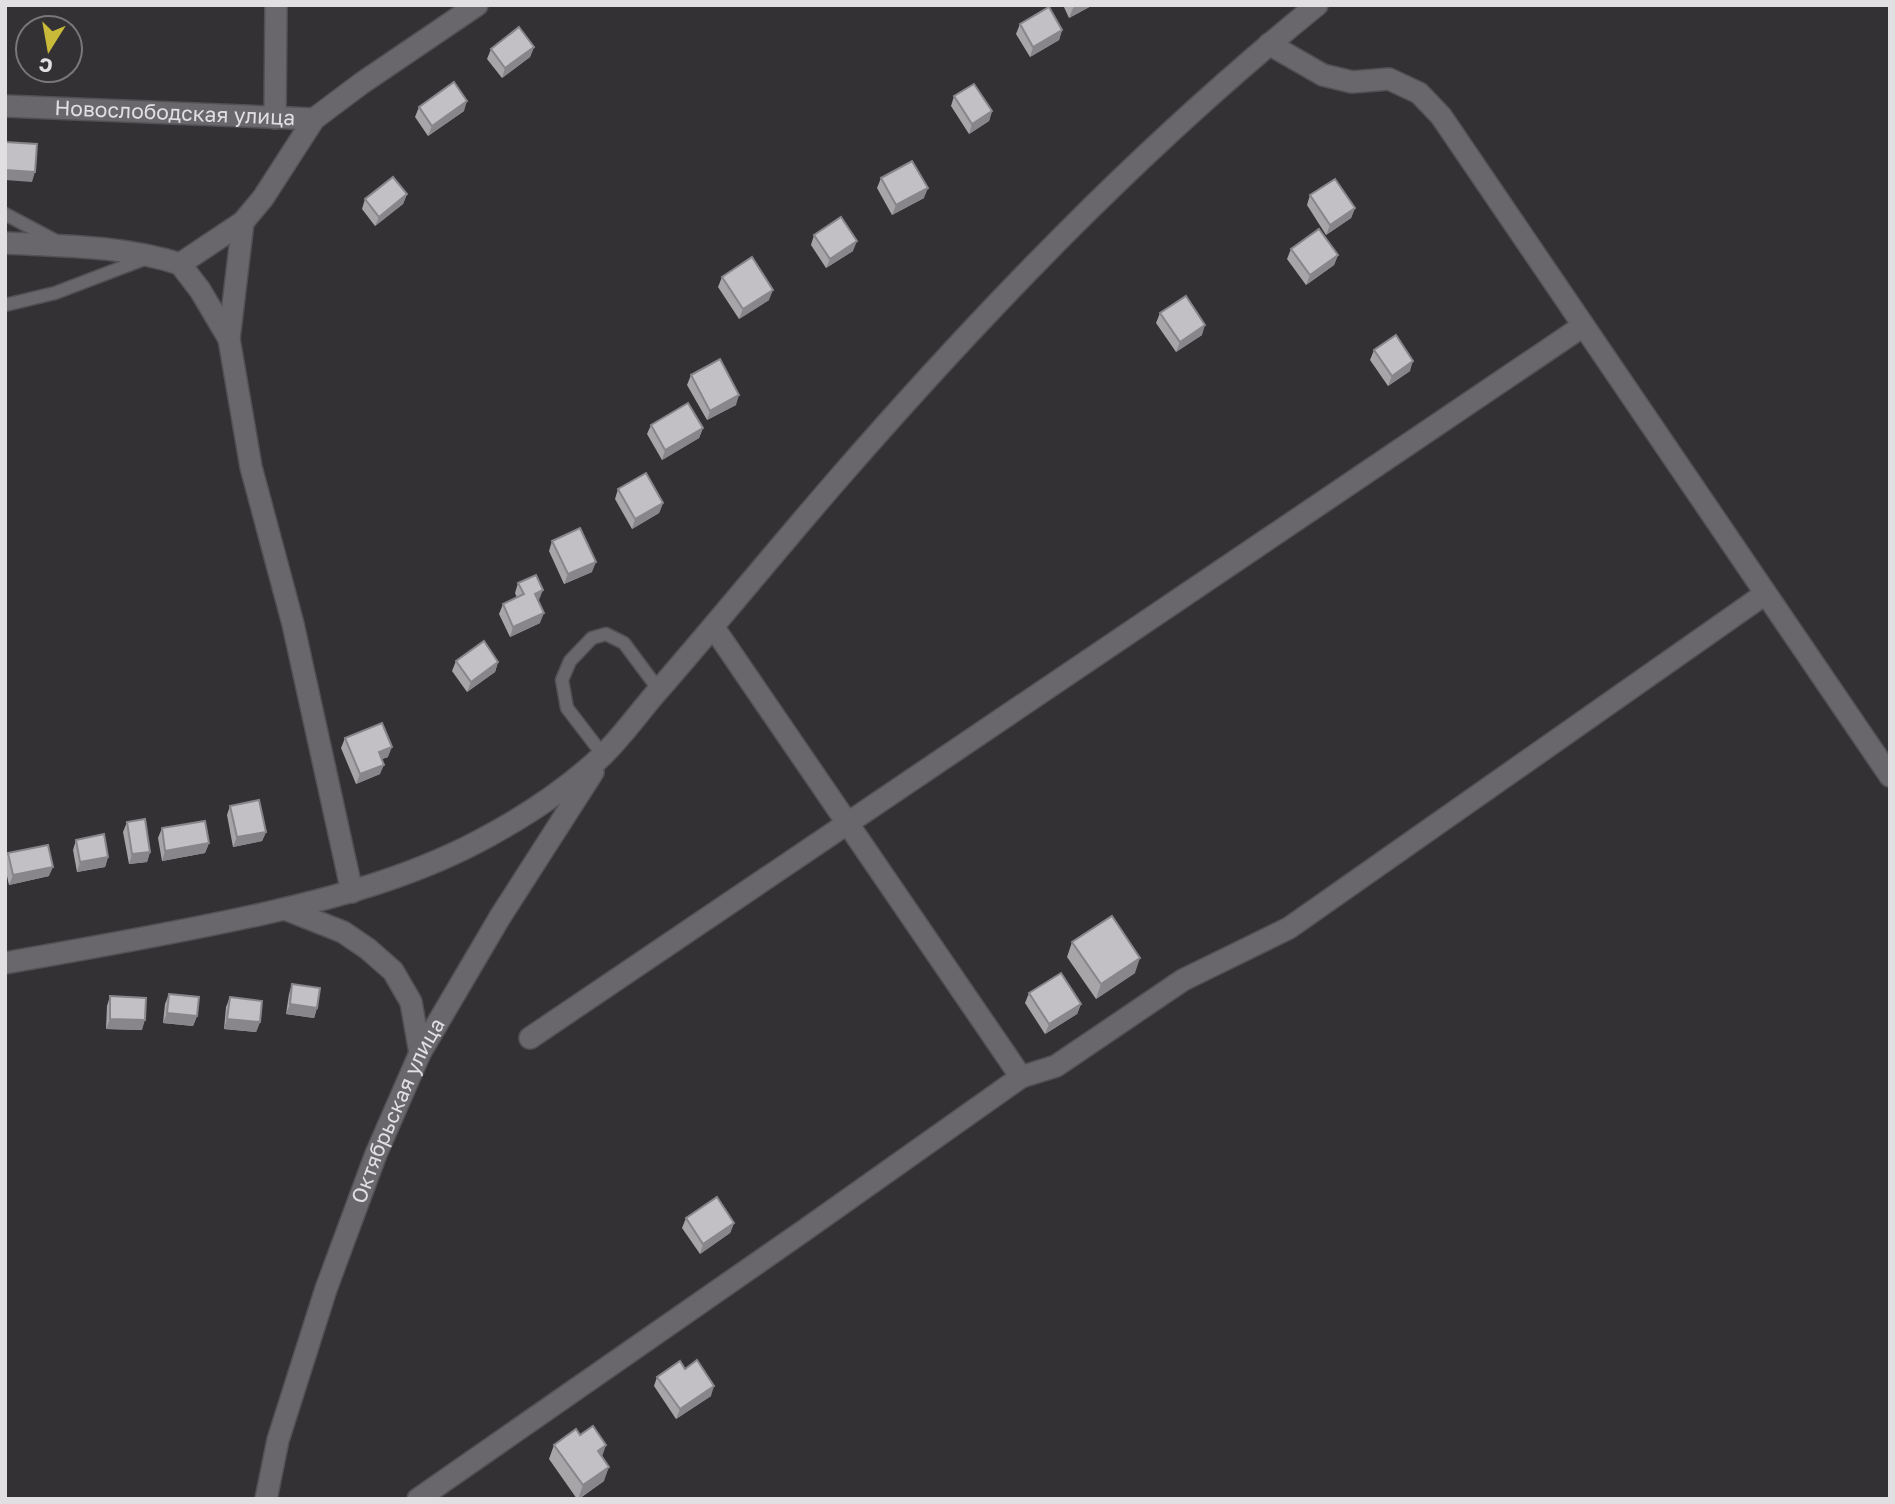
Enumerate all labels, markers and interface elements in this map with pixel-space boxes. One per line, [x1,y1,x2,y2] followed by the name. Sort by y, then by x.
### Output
[14,14,84,84] north arrow
[37,54,54,79] text: С
[54,94,296,130] street label: Новослободская улица
[345,1013,450,1207] street label: Октябрьская улица

